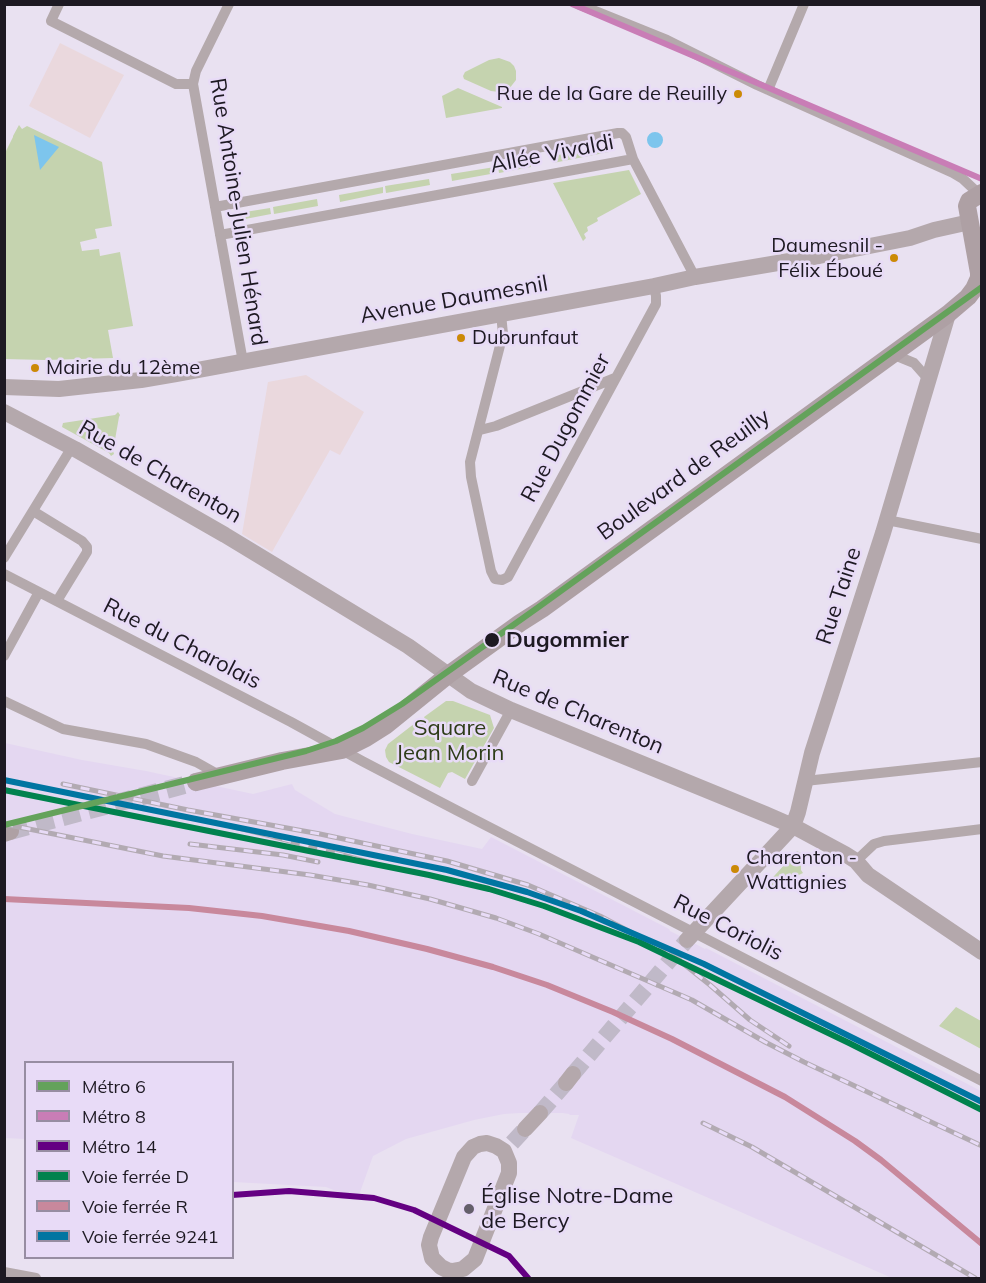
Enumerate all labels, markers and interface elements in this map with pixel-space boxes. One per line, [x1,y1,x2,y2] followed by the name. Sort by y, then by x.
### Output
[204,76,272,348] street label: Rue Antoine-Julien Hénard
[497,82,727,106] place label: Rue de la Gare de Reuilly
[732,88,744,100] marker: Rue de la Gare de Reuilly
[488,129,616,179] street label: Allée Vivaldi
[771,234,883,281] place label: Daumesnil - Félix Éboué
[888,252,900,264] marker: Daumesnil - Félix Éboué
[358,270,550,330] street label: Avenue Daumesnil
[472,326,578,350] place label: Dubrunfaut
[455,332,467,344] marker: Dubrunfaut
[516,349,616,507] street label: Rue Dugommier
[46,356,200,380] place label: Mairie du 12ème
[29,362,41,374] marker: Mairie du 12ème
[593,404,775,546] street label: Boulevard de Reuilly
[74,415,246,529] street label: Rue de Charenton
[811,544,867,648] street label: Rue Taine
[99,593,265,695] street label: Rue du Charolais
[506,627,629,653] place label: Dugommier
[483,631,501,649] marker: Dugommier
[488,664,668,760] street label: Rue de Charenton
[396,715,504,766] park label: Square Jean Morin
[746,846,857,893] place label: Charenton - Wattignies
[729,863,741,875] marker: Charenton - Wattignies
[669,889,787,967] street label: Rue Coriolis
[24,1061,234,1259] legend
[82,1075,146,1098] text: Métro 6
[82,1105,146,1128] text: Métro 8
[82,1135,157,1158] text: Métro 14
[82,1165,189,1188] text: Voie ferrée D
[481,1183,673,1234] place label: Église Notre-Dame de Bercy
[82,1195,188,1218] text: Voie ferrée R
[462,1202,476,1216] marker: Église Notre-Dame de Bercy
[82,1225,219,1248] text: Voie ferrée 9241

